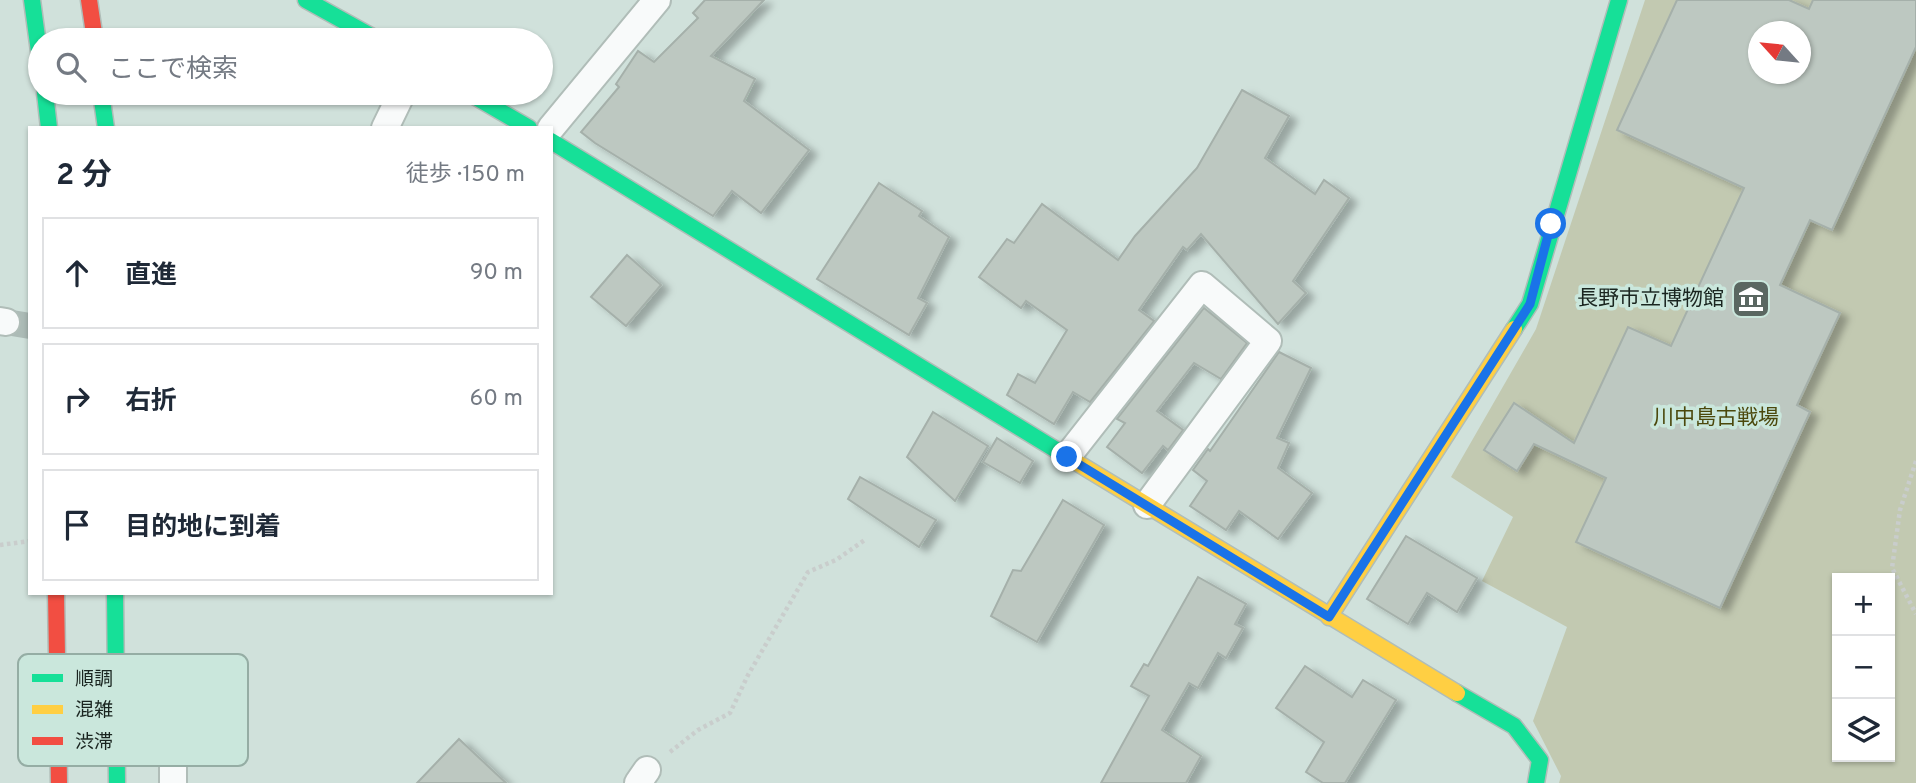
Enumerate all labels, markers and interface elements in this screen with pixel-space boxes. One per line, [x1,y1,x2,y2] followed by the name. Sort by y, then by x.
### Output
[1748,21,1811,84] north arrow
[28,28,553,105] search box
[52,48,90,86] icon: search
[108,54,238,87] text: ここで検索
[56,158,112,195] text: 2 分
[406,161,525,190] text: 徒歩 · 150 m
[1535,208,1566,239] route start
[58,254,96,292] icon: ahead
[470,259,523,288] text: 90 m
[125,260,177,293] text: 直進
[1730,278,1772,320] museum icon: 長野市立博物館
[1577,286,1724,313] place label: 長野市立博物館
[58,380,96,418] icon: right
[470,385,523,414] text: 60 m
[125,386,177,419] text: 右折
[1653,405,1779,432] park label: 川中島古戦場
[1051,441,1082,472] route end
[58,506,96,544] icon: arrive
[125,512,281,545] text: 目的地に到着
[1832,573,1895,762] map controls
[1832,573,1895,636] button: +
[1832,636,1895,699] button: −
[18,654,248,766] legend
[75,668,113,692] text: 順調
[75,699,113,723] text: 混雑
[1832,699,1895,762] button: layers
[75,731,113,755] text: 渋滞

